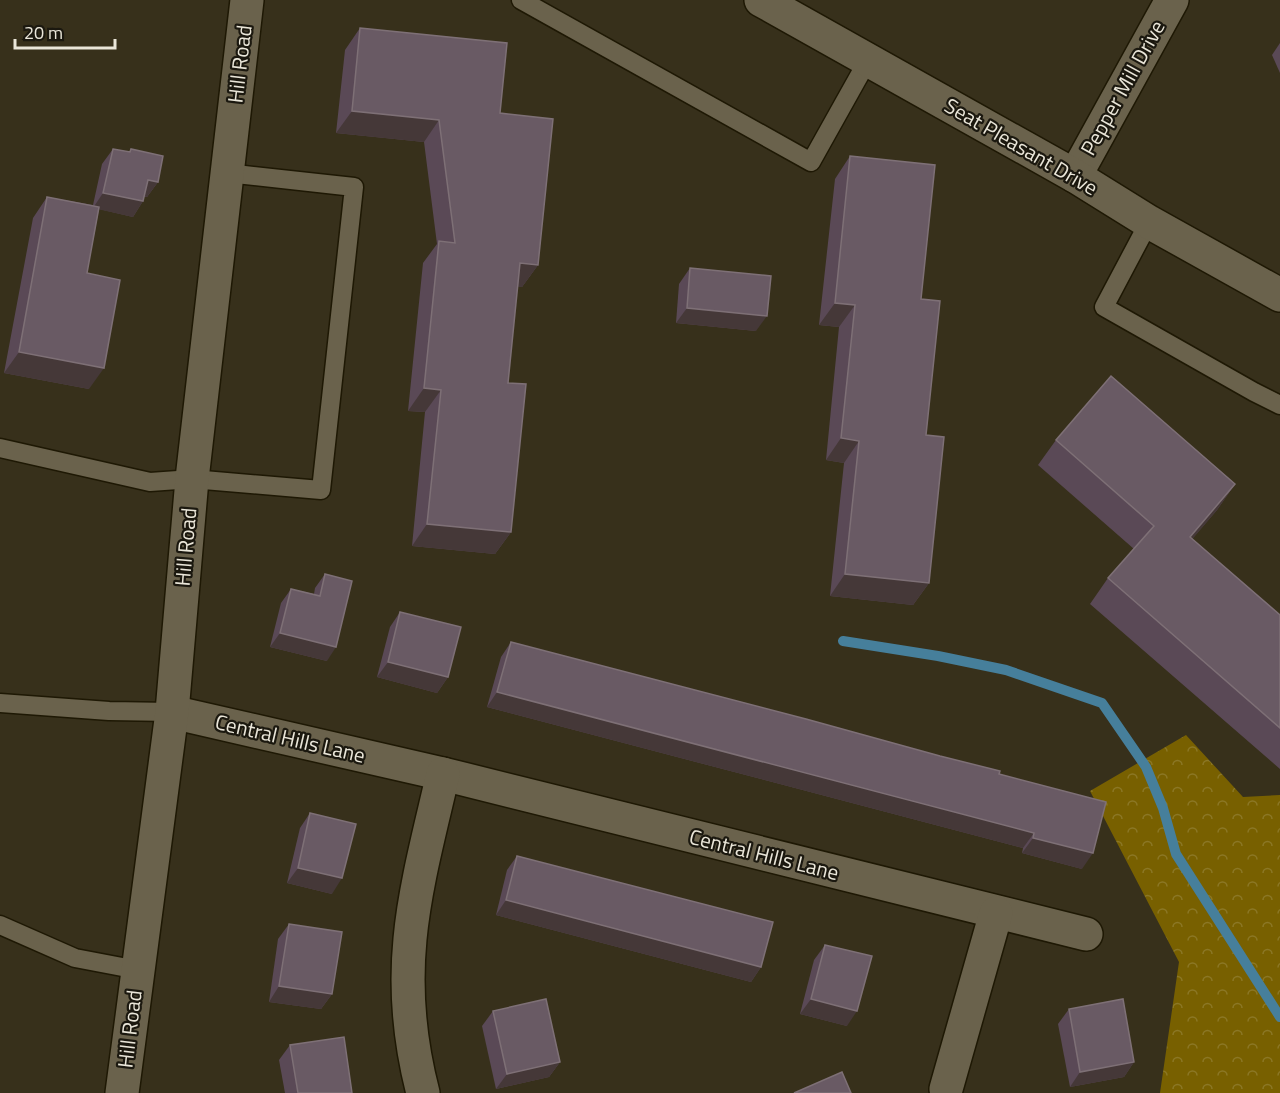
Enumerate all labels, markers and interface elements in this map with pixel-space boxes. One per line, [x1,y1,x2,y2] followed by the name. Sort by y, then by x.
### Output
[15,12,116,50] scale bar
[1072,14,1173,161] street label: Pepper Mill Drive
[24,19,63,46] text: 20 m
[218,23,260,105] street label: Hill Road
[939,89,1104,203] street label: Seat Pleasant Drive
[166,506,204,587] street label: Hill Road
[212,705,368,771] street label: Central Hills Lane
[686,820,842,888] street label: Central Hills Lane
[108,988,150,1070] street label: Hill Road

